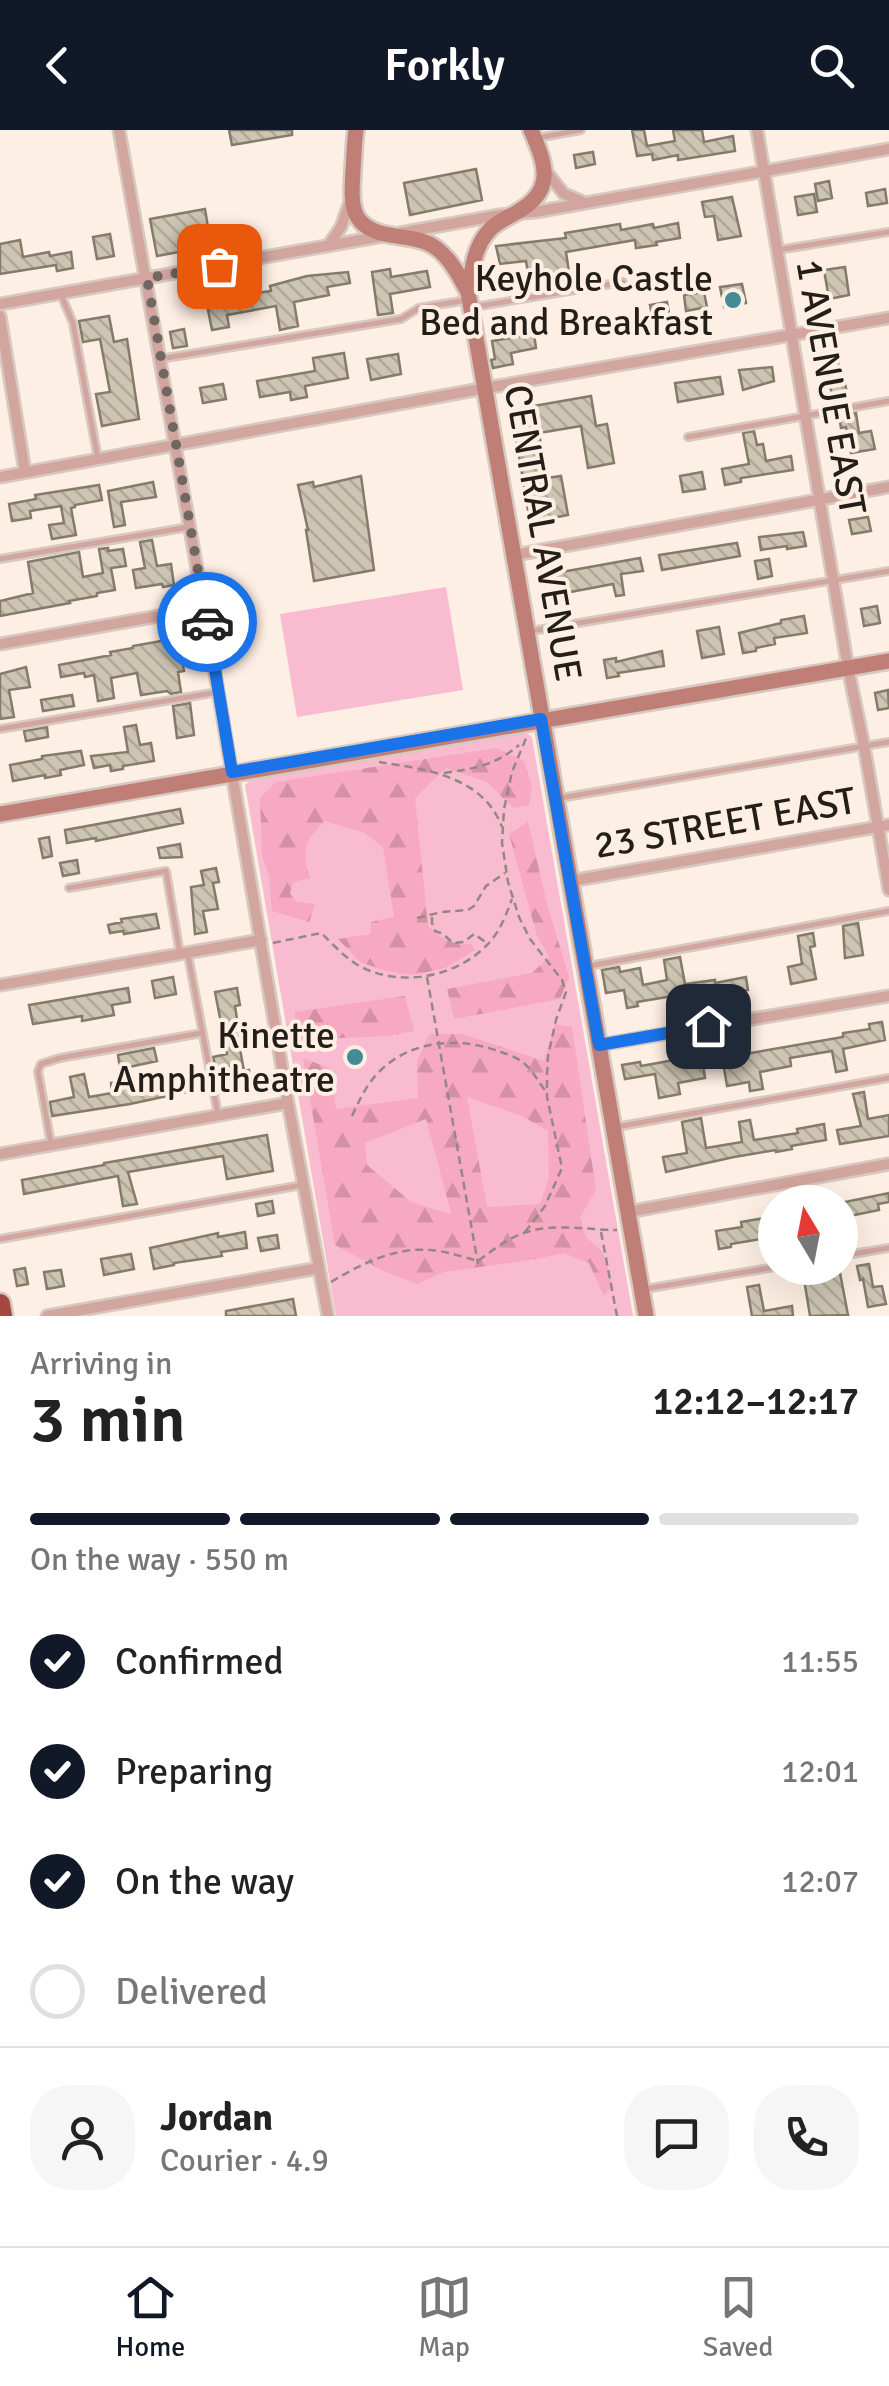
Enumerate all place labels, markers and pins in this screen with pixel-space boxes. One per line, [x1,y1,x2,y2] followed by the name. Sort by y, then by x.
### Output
[177,224,262,309] pin
[419,255,713,346] place label: Keyhole Castle Bed and Breakfast
[722,289,744,311] marker: Keyhole Castle Bed and Breakfast
[666,984,751,1069] pin
[113,1012,335,1103] place label: Kinette Amphitheatre
[344,1046,366,1068] marker: Kinette Amphitheatre

